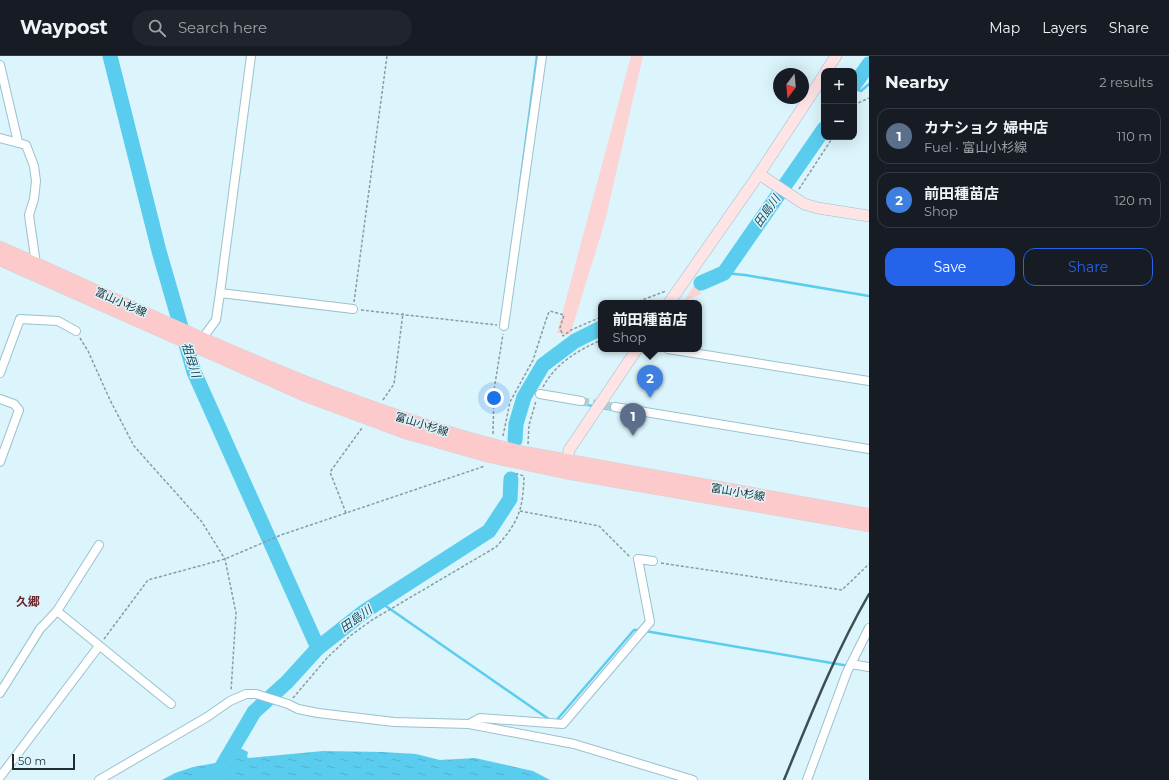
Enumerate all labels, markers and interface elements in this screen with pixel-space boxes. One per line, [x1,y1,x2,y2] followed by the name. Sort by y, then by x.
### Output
[132,10,412,46] search box
[20,16,108,39] text: Waypost
[146,17,168,39] icon: search
[178,18,267,37] text: Search here
[989,19,1020,37] text: Map
[1042,19,1087,37] text: Layers
[1109,19,1149,37] text: Share
[773,68,809,104] north arrow
[821,68,857,140] map controls
[821,68,857,104] button: +
[885,72,949,92] text: Nearby
[1099,74,1153,90] text: 2 results
[821,104,857,140] button: −
[924,118,1048,137] text: カナショク 婦中店
[896,128,902,144] text: 1
[1117,128,1152,144] text: 110 m
[924,139,1027,155] text: Fuel · 富山小杉線
[924,184,999,203] text: 前田種苗店
[750,190,784,230] water label: 田島川
[895,192,903,208] text: 2
[1114,192,1152,208] text: 120 m
[924,203,958,219] text: Shop
[885,248,1015,286] button: Save
[1023,248,1153,286] button: Share
[93,284,149,320] street label: 富山小杉線
[598,300,702,352] popup
[612,310,688,329] text: 前田種苗店
[612,329,646,345] text: Shop
[179,340,205,381] water label: 祖母川
[637,365,663,398] pin: 2
[484,388,504,408] your location
[620,403,646,436] pin: 1
[394,409,450,439] street label: 富山小杉線
[710,480,766,504] street label: 富山小杉線
[16,594,40,609] district label: 久郷
[337,601,376,635] water label: 田島川
[12,752,75,771] scale bar
[18,754,46,768] text: 50 m

